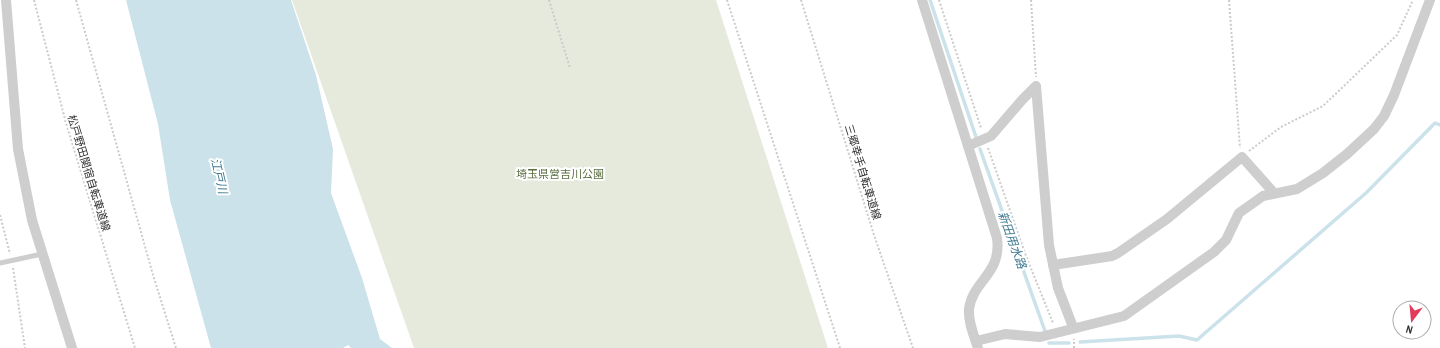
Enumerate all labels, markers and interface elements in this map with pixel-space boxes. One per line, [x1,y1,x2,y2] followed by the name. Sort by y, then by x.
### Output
[65,113,113,233] street label: 松戸野田関宿自転車道線
[842,123,884,221] street label: 三郷幸手自転車道線
[207,157,231,197] water label: 江戸川
[516,167,604,181] park label: 埼玉県営吉川公園
[994,209,1030,272] water label: 新田用水路
[1392,300,1432,340] north arrow
[1404,322,1414,337] text: N

